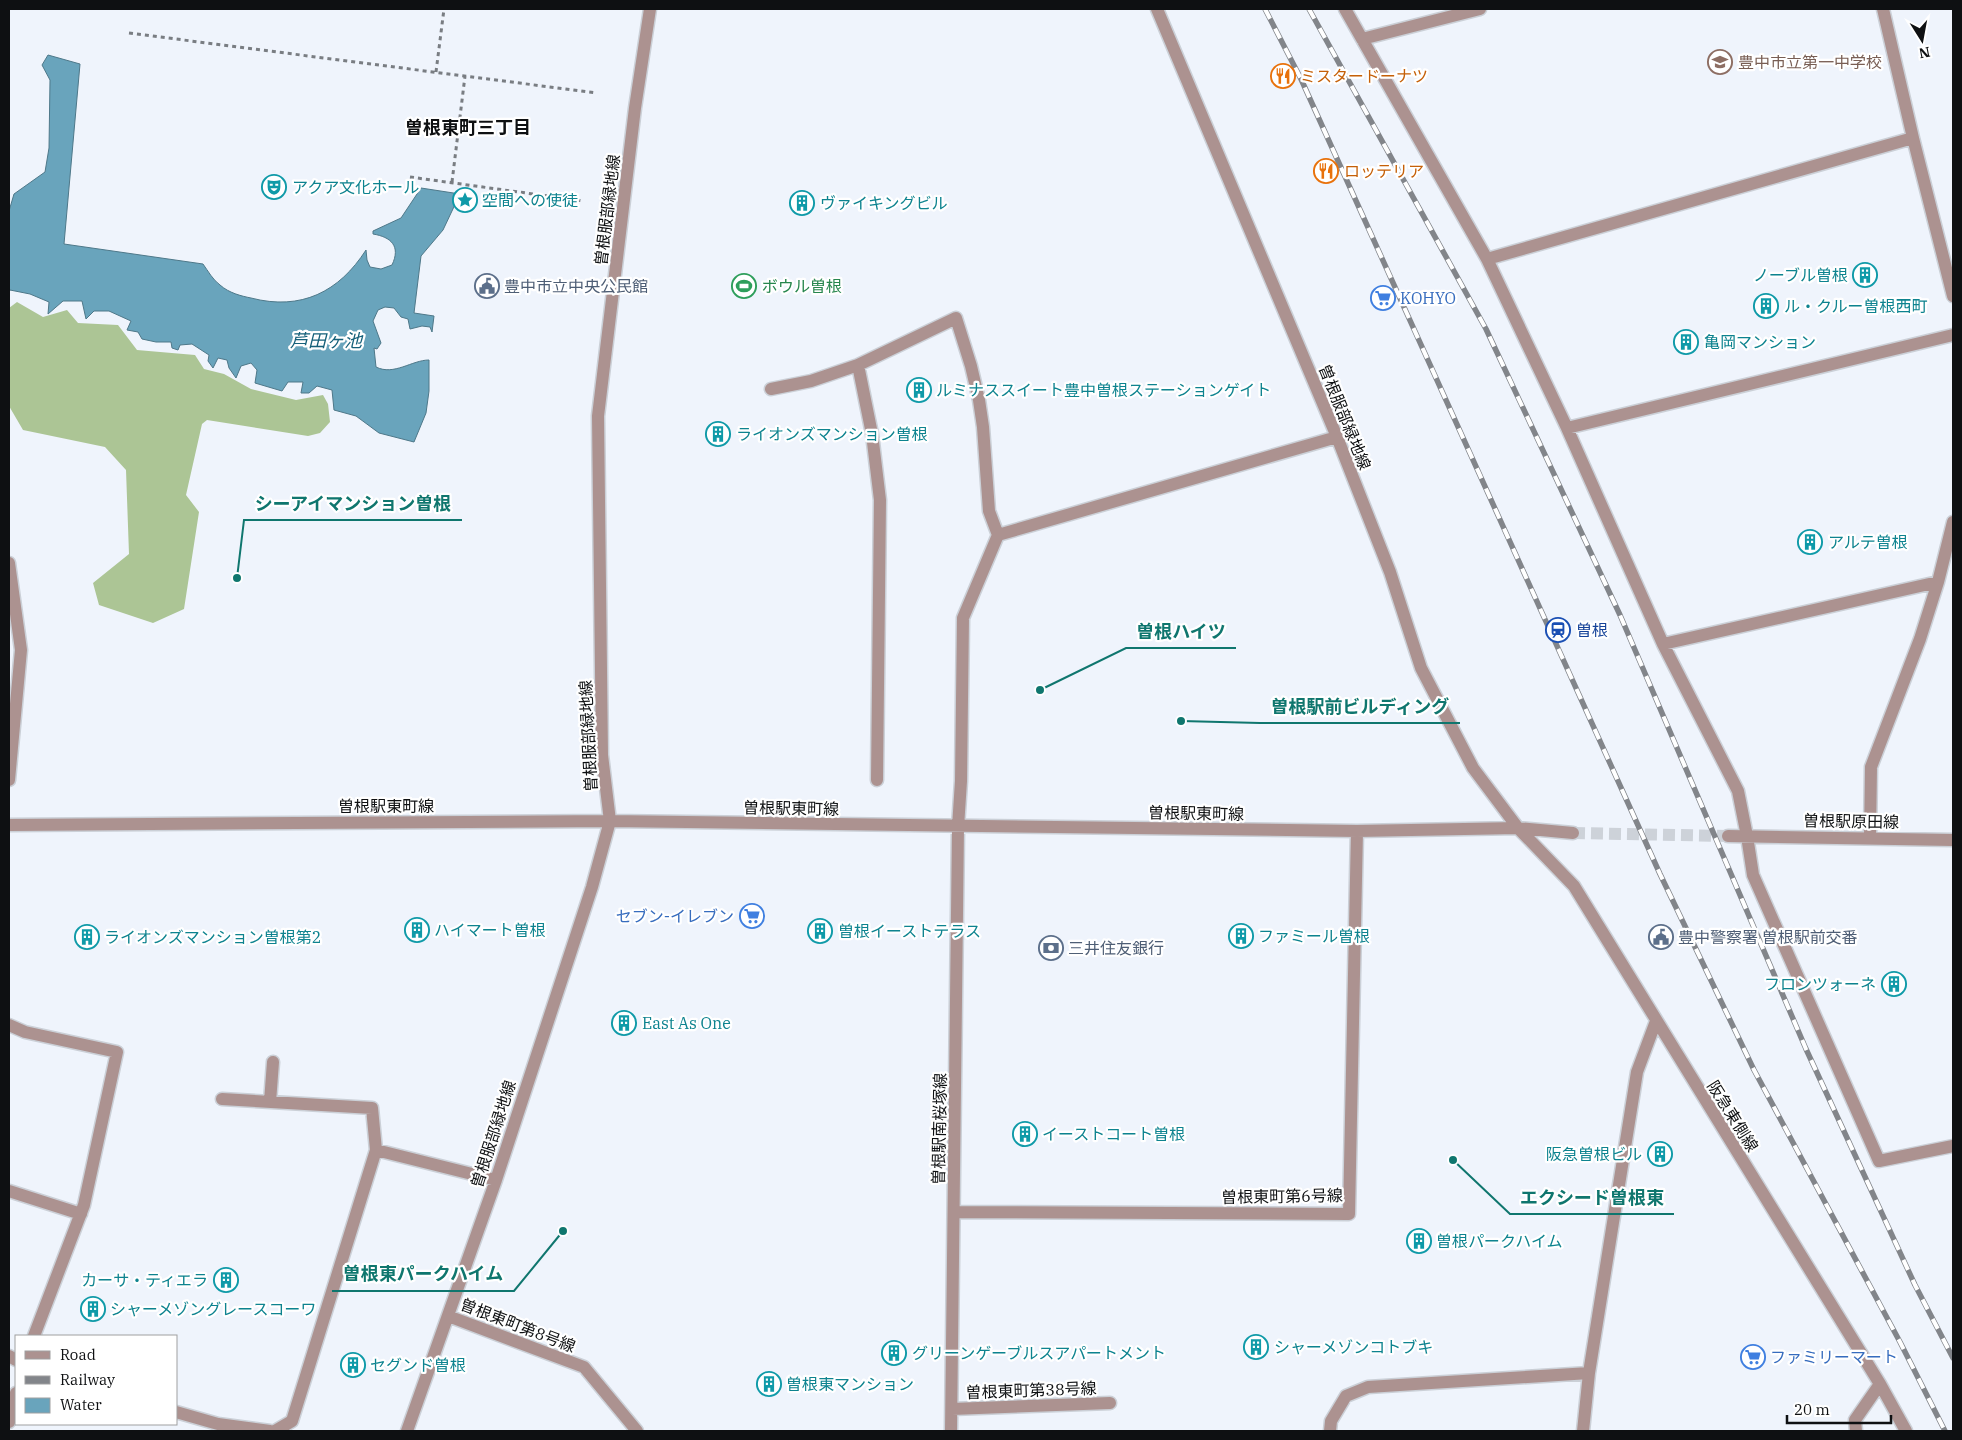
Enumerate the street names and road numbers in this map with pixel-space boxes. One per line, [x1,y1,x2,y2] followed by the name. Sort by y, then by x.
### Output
[590,153,624,267] street label: 曽根服部緑地線
[1315,361,1375,473] street label: 曽根服部緑地線
[575,680,601,792] street label: 曽根服部緑地線
[338,796,434,816] street label: 曽根駅東町線
[743,797,839,819] street label: 曽根駅東町線
[1148,802,1244,824] street label: 曽根駅東町線
[1803,810,1899,832] street label: 曽根駅原田線
[928,1073,950,1185] street label: 曽根駅南桜塚線
[1703,1077,1763,1155] street label: 阪急東側線
[466,1078,520,1190] street label: 曽根服部緑地線
[1221,1185,1343,1207] street label: 曽根東町第6号線
[458,1294,578,1356] street label: 曽根東町第8号線
[965,1378,1097,1402] street label: 曽根東町第38号線

